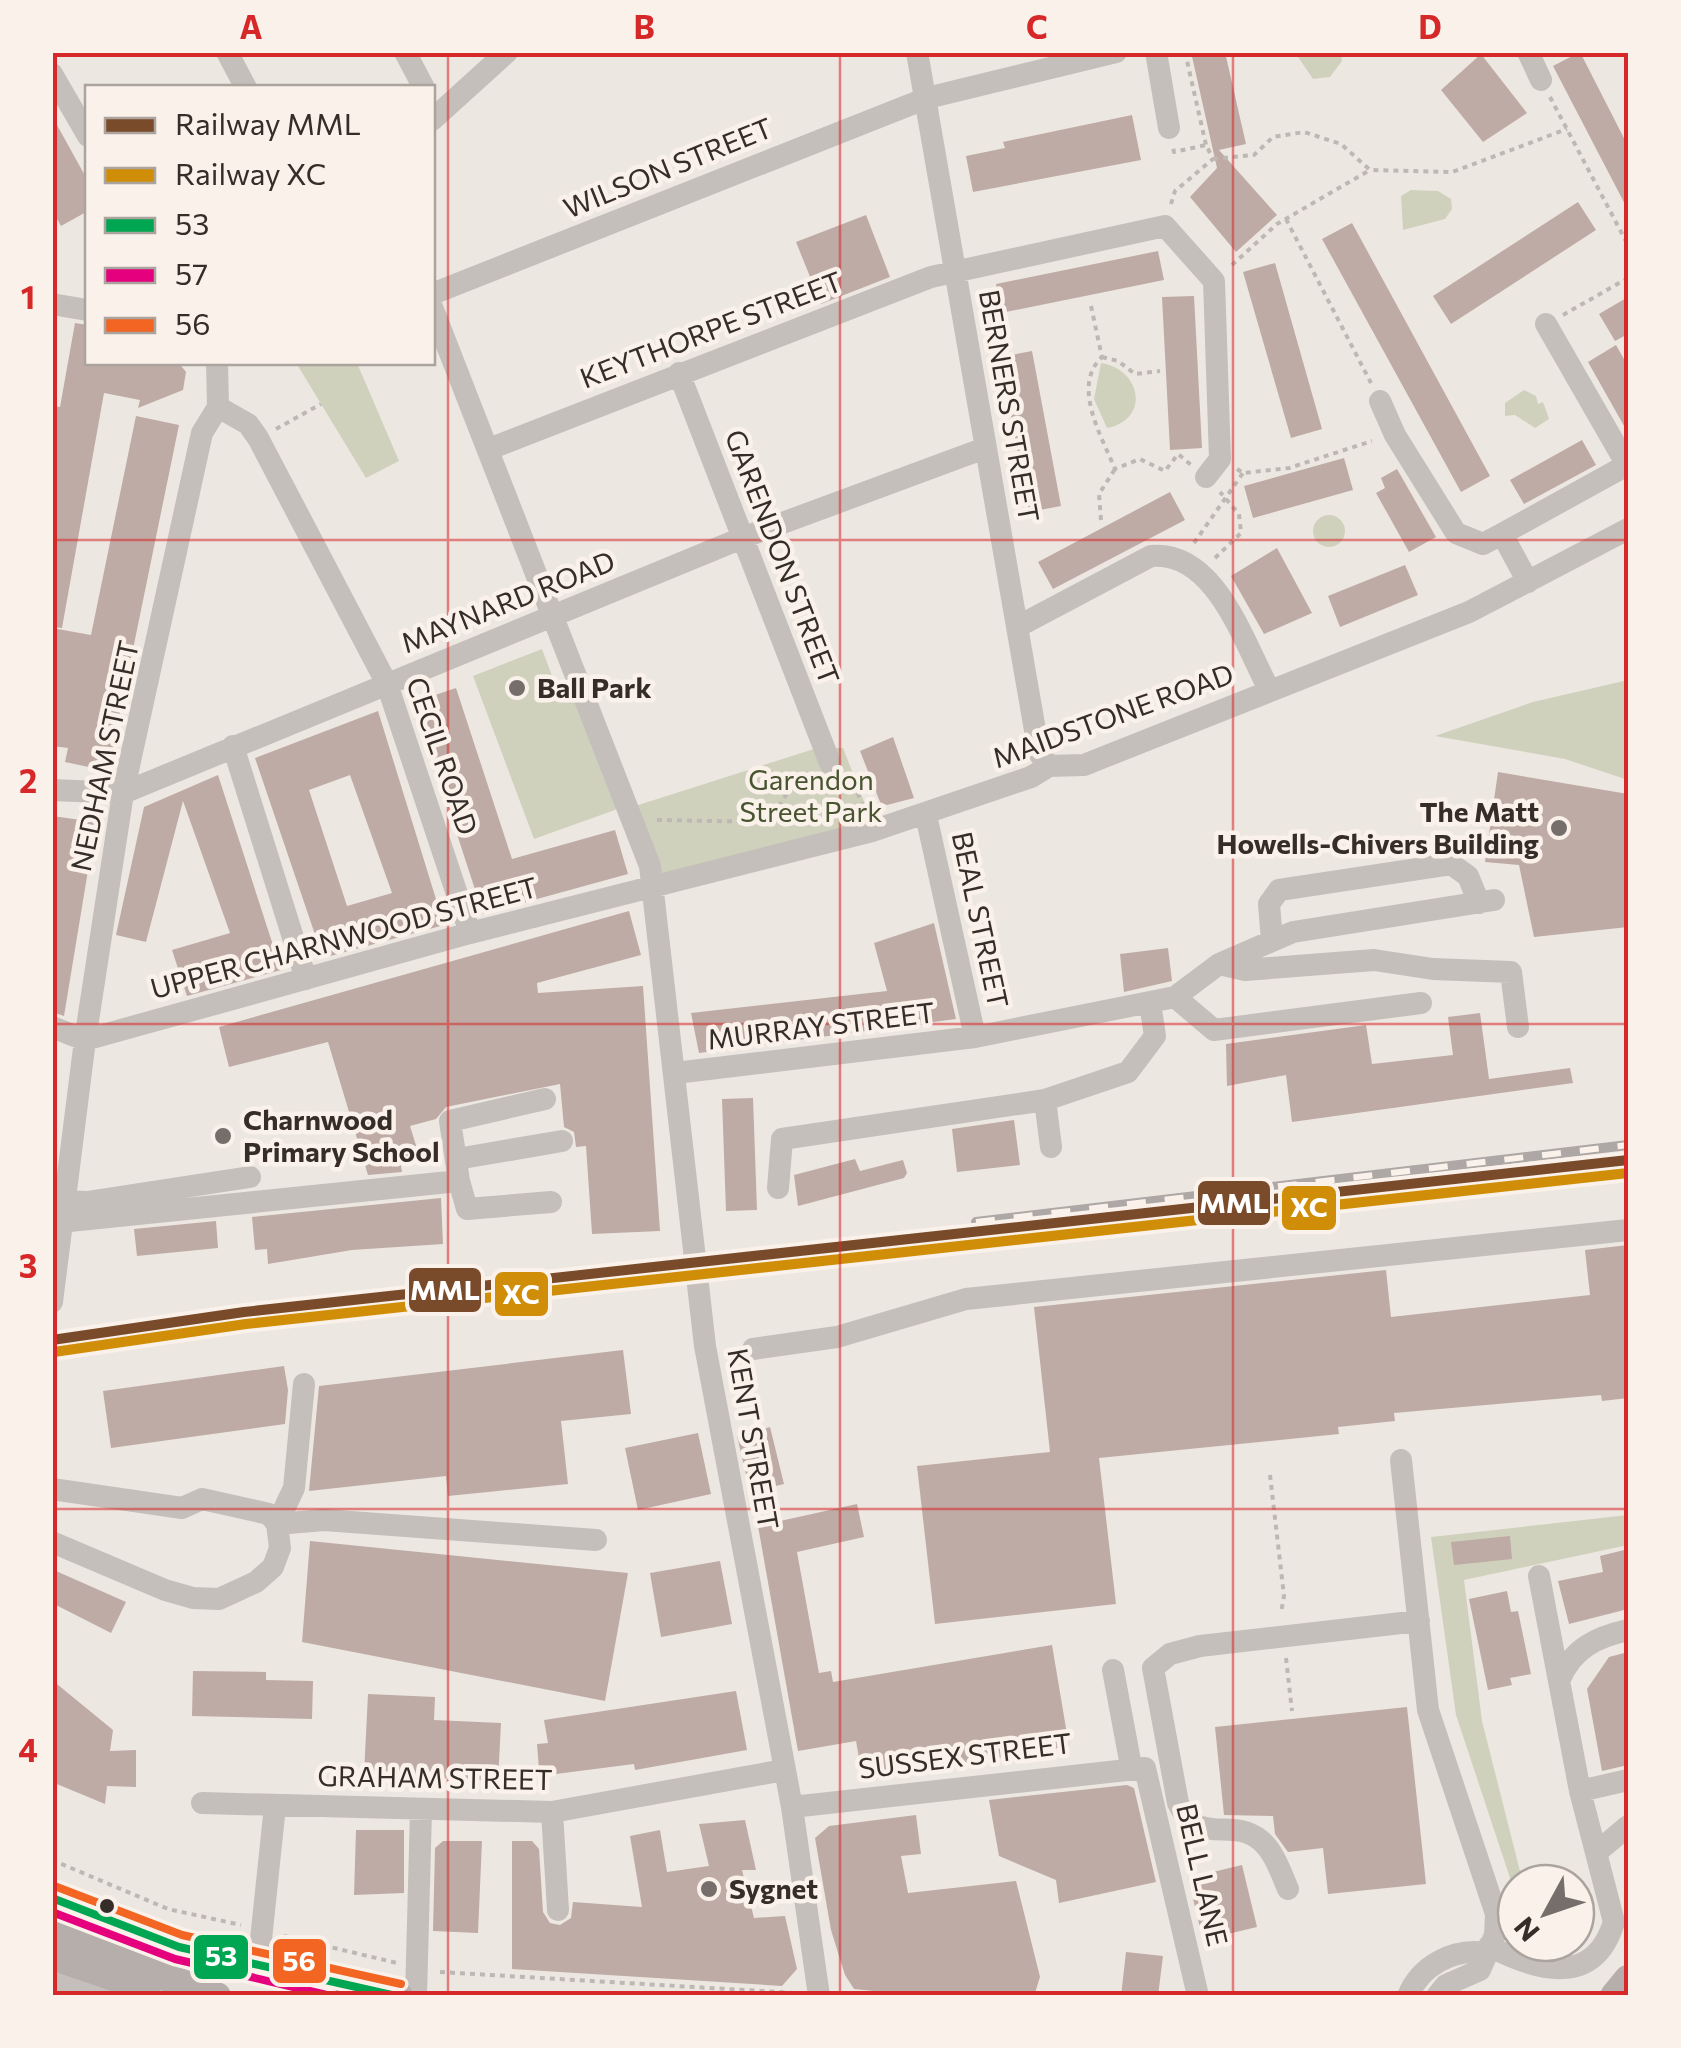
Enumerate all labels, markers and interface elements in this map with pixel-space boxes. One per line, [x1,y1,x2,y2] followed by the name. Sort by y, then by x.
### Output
[240,6,263,46] text: A
[633,6,655,46] text: B
[1026,6,1048,46] text: C
[1418,6,1442,46] text: D
[85,85,435,365] legend
[175,104,361,141] text: Railway MML
[558,110,777,224] street label: WILSON STREET
[175,154,326,191] text: Railway XC
[175,204,209,241] text: 53
[175,254,208,291] text: 57
[575,263,846,395] street label: KEYTHORPE STREET
[21,276,35,316] text: 1
[973,287,1047,525] street label: BERNERS STREET
[175,304,210,341] text: 56
[719,424,847,689] street label: GARENDON STREET
[396,543,619,659] street label: MAYNARD ROAD
[63,637,145,874] street label: NEDHAM STREET
[988,656,1238,774] street label: MAIDSTONE ROAD
[537,670,651,704] place label: Ball Park
[400,672,486,839] street label: CECIL ROAD
[506,677,528,699] marker: Ball Park
[19,760,37,800] text: 2
[739,762,883,828] park label: Garendon Street Park
[1216,794,1539,860] place label: The Matt Howells-Chivers Building
[1548,817,1570,839] marker: The Matt Howells-Chivers Building
[946,829,1016,1011] street label: BEAL STREET
[146,869,541,1005] street label: UPPER CHARNWOOD STREET
[705,994,937,1056] street label: MURRAY STREET
[243,1102,440,1168] place label: Charnwood Primary School
[212,1125,234,1147] marker: Charnwood Primary School
[1196,1179,1272,1227] line badge: MML
[1280,1184,1338,1232] line badge: XC
[1199,1185,1269,1219] text: MML
[1290,1189,1328,1223] text: XC
[19,1245,37,1285] text: 3
[407,1266,483,1314] line badge: MML
[493,1270,550,1318] line badge: XC
[410,1272,480,1306] text: MML
[502,1276,540,1310] text: XC
[721,1345,787,1532] street label: KENT STREET
[856,1725,1074,1785] street label: SUSSEX STREET
[18,1729,38,1769] text: 4
[317,1758,553,1796] street label: GRAHAM STREET
[1170,1800,1236,1949] street label: BELL LANE
[1496,1863,1596,1963] north arrow
[729,1871,818,1905] place label: Sygnet
[698,1878,720,1900] marker: Sygnet
[97,1896,117,1916] unlabelled marker
[1506,1911,1546,1949] text: N
[192,1933,250,1981] line badge: 53
[271,1937,328,1985] line badge: 56
[205,1938,237,1972] text: 53
[282,1943,316,1977] text: 56

